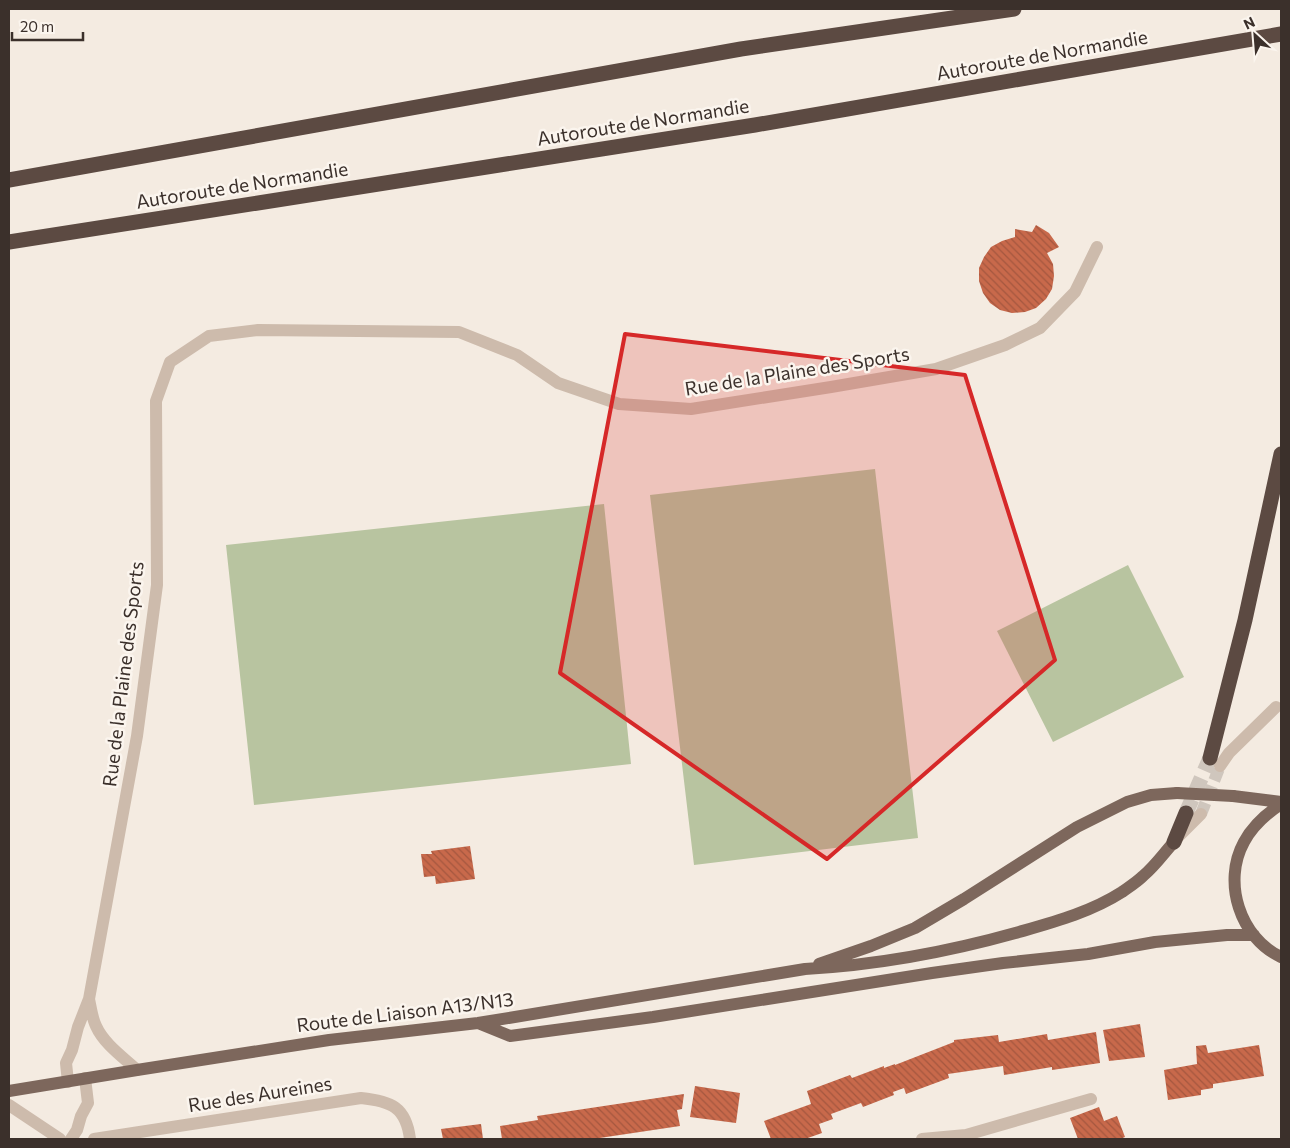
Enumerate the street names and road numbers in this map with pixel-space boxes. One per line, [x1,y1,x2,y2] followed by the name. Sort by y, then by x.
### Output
[934,25,1149,84] street label: Autoroute de Normandie
[535,93,751,150] street label: Autoroute de Normandie
[134,156,350,213] street label: Autoroute de Normandie
[683,341,911,400] street label: Rue de la Plaine des Sports
[97,560,148,788] street label: Rue de la Plaine des Sports
[295,987,515,1036] street label: Route de Liaison A13/N13
[186,1071,334,1116] street label: Rue des Aureines

